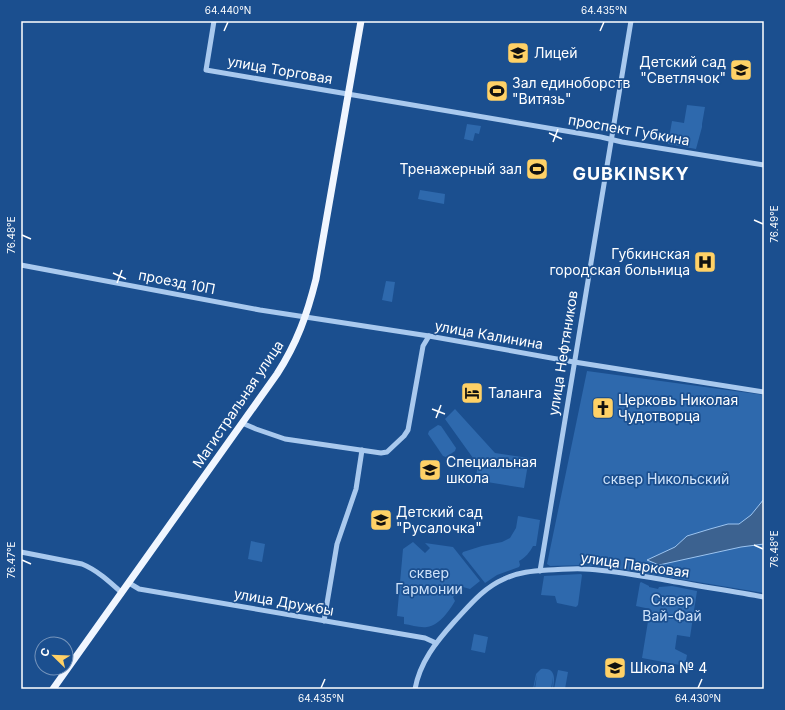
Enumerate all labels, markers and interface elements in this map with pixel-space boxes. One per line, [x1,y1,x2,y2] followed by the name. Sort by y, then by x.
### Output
[205,4,251,16] text: 64.440°N
[581,4,627,16] text: 64.435°N
[505,40,531,66] school or university icon: Лицей
[534,44,578,61] place label: Лицей
[226,52,334,87] street label: улица Торговая
[639,53,726,86] place label: Детский сад "Светлячок"
[728,57,754,83] school or university icon: Детский сад "Светлячок"
[512,74,630,107] place label: Зал единоборств "Витязь"
[484,78,510,104] sports icon: Зал единоборств "Витязь"
[567,110,691,149] street label: проспект Губкина
[524,156,550,182] sports icon: Тренажерный зал
[399,160,522,177] place label: Тренажерный зал
[572,163,690,184] district label: GUBKINSKY
[768,205,780,243] text: 76.49°E
[5,216,17,254] text: 76.48°E
[549,245,690,278] place label: Губкинская городская больница
[692,249,718,275] hospital icon: Губкинская городская больница
[137,266,217,297] street label: проезд 10П
[544,289,581,417] street label: улица Нефтяников
[433,317,545,352] street label: улица Калинина
[189,337,287,471] street label: Магистральная улица
[459,380,485,406] hotel icon: Таланга
[488,384,542,401] place label: Таланга
[618,391,738,424] place label: Церковь Николая Чудотворца
[590,395,616,421] church icon: Церковь Николая Чудотворца
[446,453,537,486] place label: Специальная школа
[417,457,443,483] school or university icon: Специальная школа
[603,470,729,487] park label: сквер Никольский
[396,503,483,536] place label: Детский сад "Русалочка"
[368,507,394,533] school or university icon: Детский сад "Русалочка"
[768,530,780,568] text: 76.48°E
[5,542,17,578] text: 76.47°E
[580,548,691,581] street label: улица Парковая
[395,564,463,597] park label: сквер Гармонии
[233,584,335,619] street label: улица Дружбы
[642,591,702,624] park label: Сквер Вай-Фай
[34,636,74,676] north arrow
[37,646,53,659] text: С
[602,655,628,681] school or university icon: Школа № 4
[630,659,707,676] place label: Школа № 4
[298,692,344,704] text: 64.435°N
[675,692,721,704] text: 64.430°N

